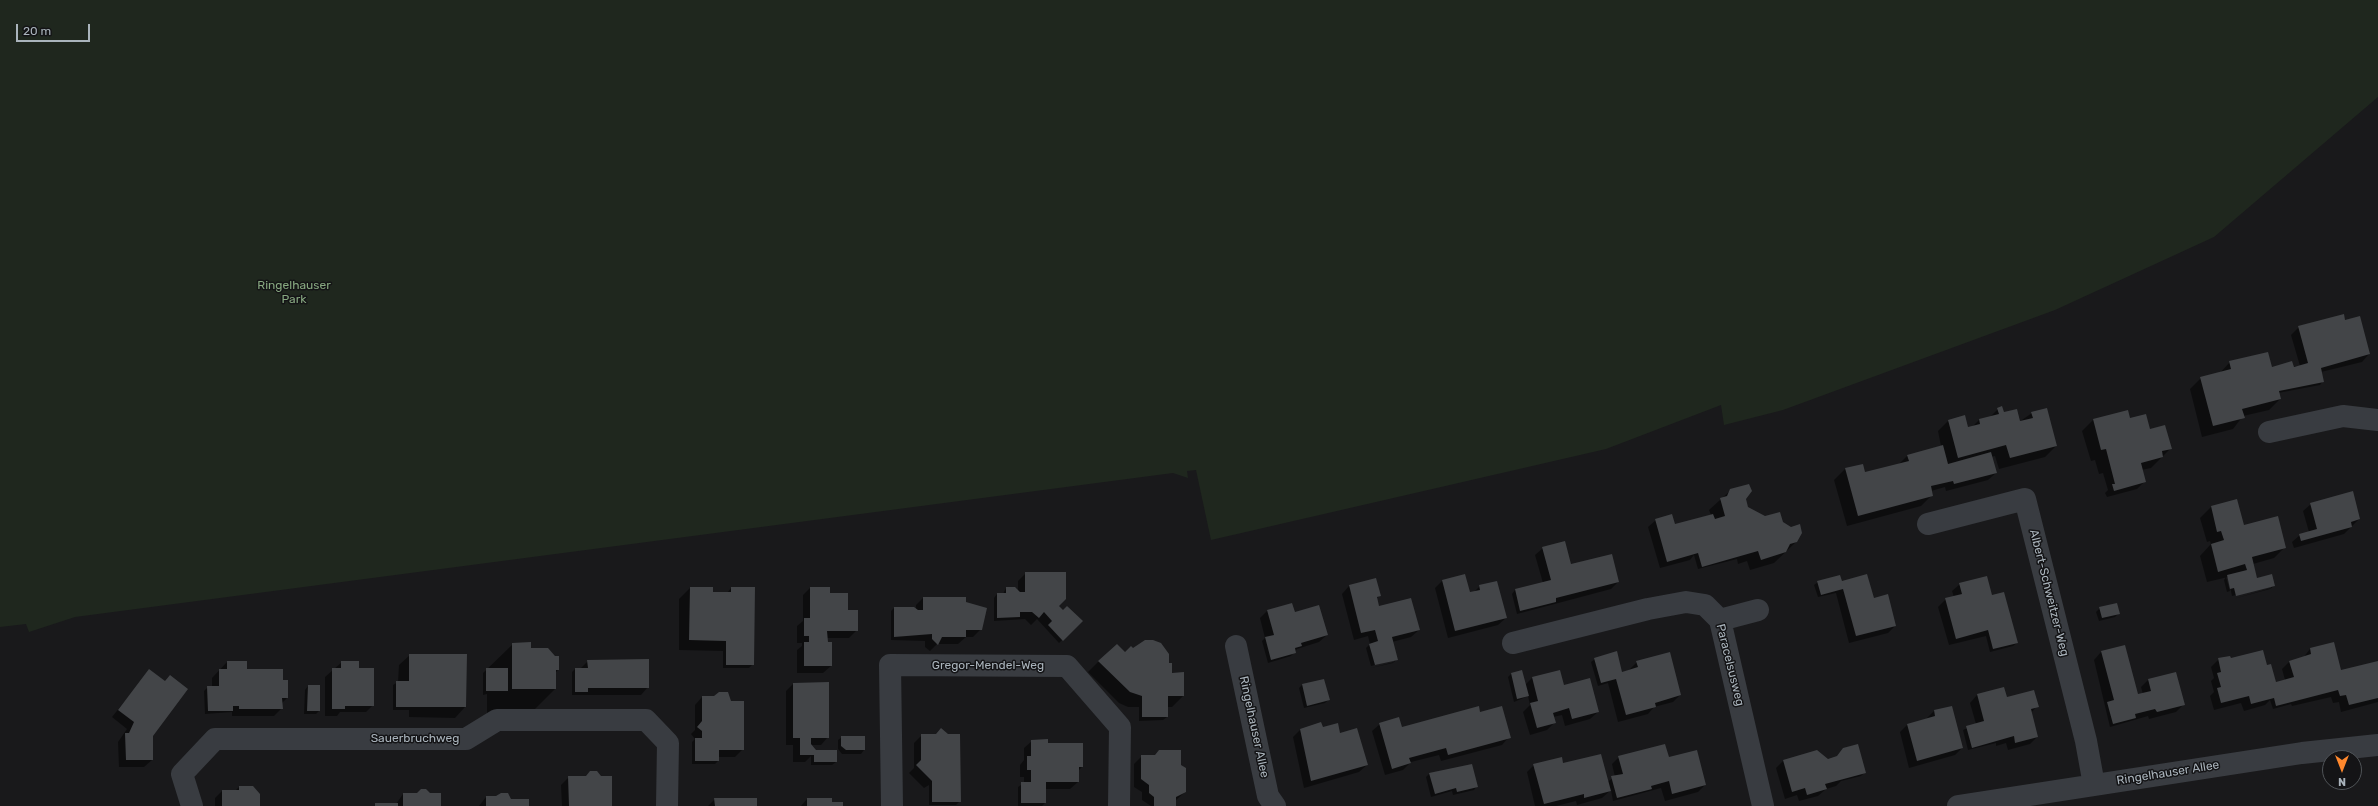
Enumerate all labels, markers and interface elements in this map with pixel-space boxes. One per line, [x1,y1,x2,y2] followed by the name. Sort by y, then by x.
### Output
[18,16,92,42] scale bar
[23,24,51,38] text: 20 m
[257,279,331,307] park label: Ringelhauser Park
[2026,528,2072,658] street label: Albert-Schweitzer-Weg
[1713,622,1747,708] street label: Paracelsusweg
[932,659,1044,673] street label: Gregor-Mendel-Weg
[1236,675,1272,779] street label: Ringelhauser Allee
[371,732,459,746] street label: Sauerbruchweg
[2322,750,2362,790] north arrow
[2116,758,2220,788] street label: Ringelhauser Allee
[2338,775,2346,788] text: N

